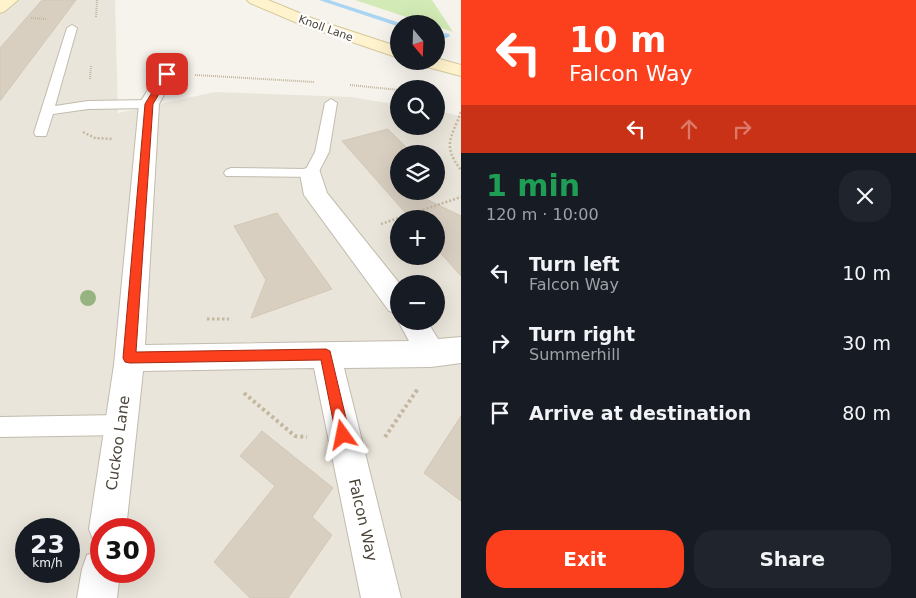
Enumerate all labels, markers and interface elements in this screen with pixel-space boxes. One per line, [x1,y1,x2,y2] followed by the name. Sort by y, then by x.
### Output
[297,13,355,44] street label: Knoll Lane
[390,15,445,70] north arrow
[390,15,445,330] map controls
[486,20,551,85] icon: left
[569,20,666,60] text: 10 m
[146,53,188,95] pin
[153,60,181,88] icon: arrive
[569,61,693,86] text: Falcon Way
[390,80,445,135] button: search
[622,115,650,143] icon: left
[675,115,703,143] icon: ahead
[728,115,756,143] icon: right
[390,145,445,200] button: layers
[486,168,580,203] text: 1 min
[839,170,891,222] button: close
[486,205,599,224] text: 120 m · 10:00
[390,210,445,265] button: +
[529,253,620,275] text: Turn left
[486,259,514,287] icon: left
[842,262,891,284] text: 10 m
[390,275,445,330] button: −
[529,275,619,294] text: Falcon Way
[529,323,635,345] text: Turn right
[486,329,514,357] icon: right
[842,332,891,354] text: 30 m
[529,345,620,364] text: Summerhill
[102,394,134,492] street label: Cuckoo Lane
[486,399,514,427] icon: arrive
[529,402,751,424] text: Arrive at destination
[842,402,891,424] text: 80 m
[316,408,368,460] position arrow
[345,477,381,563] street label: Falcon Way
[90,518,155,583] speed limit sign: 30
[30,530,65,559] text: 23
[486,530,684,588] button: Exit
[694,530,891,588] button: Share
[32,556,63,570] text: km/h

